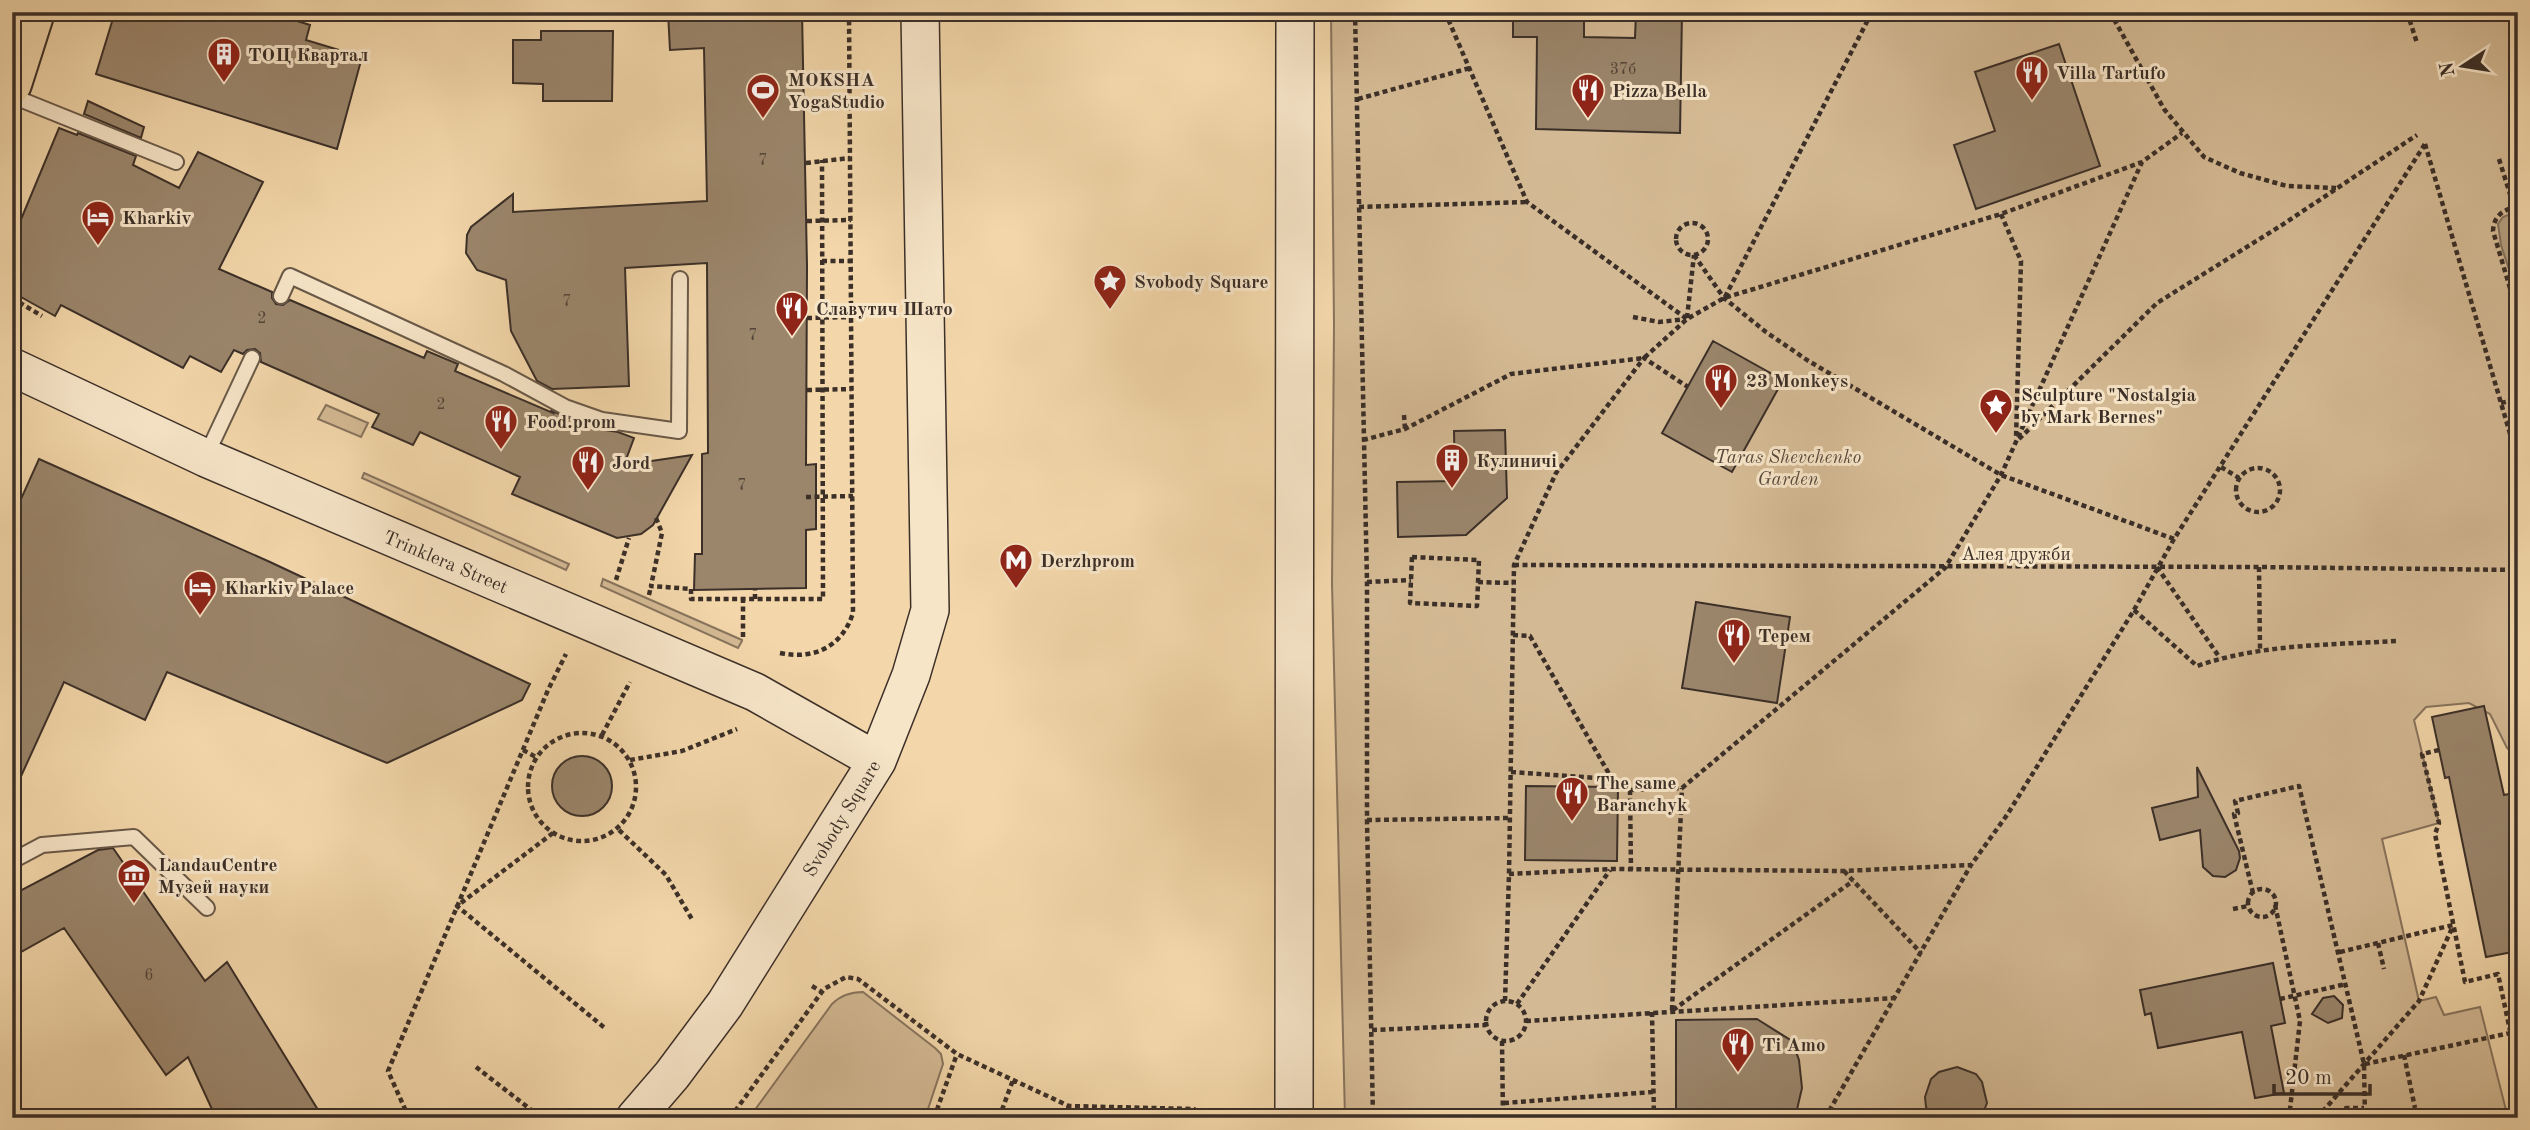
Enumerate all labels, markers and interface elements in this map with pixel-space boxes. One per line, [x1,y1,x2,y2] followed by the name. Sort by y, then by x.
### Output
[2428,32,2498,102] north arrow
[205,35,243,84] building icon: ТОЦ Квартал
[248,47,369,66] place label: ТОЦ Квартал
[2013,53,2051,102] restaurant icon: Villa Tartufo
[2438,59,2460,78] text: N
[1610,62,1636,78] house number: 37б
[2056,65,2166,84] place label: Villa Tartufo
[744,71,782,120] sports icon: MOKSHA YogaStudio
[1569,71,1607,120] restaurant icon: Pizza Bella
[788,72,885,113] place label: MOKSHA YogaStudio
[1612,83,1708,102] place label: Pizza Bella
[758,153,768,169] house number: 7
[79,198,117,247] hotel icon: Kharkiv
[122,210,192,229] place label: Kharkiv
[1091,262,1129,311] place icon: Svobody Square
[1134,274,1269,293] place label: Svobody Square
[773,289,811,338] restaurant icon: Славутич Шато
[562,294,572,310] house number: 7
[816,301,953,320] place label: Славутич Шато
[257,311,267,327] house number: 2
[748,328,758,344] house number: 7
[1702,361,1740,410] restaurant icon: 23 Monkeys
[1746,373,1848,392] place label: 23 Monkeys
[1977,386,2015,435] place icon: Sculpture "Nostalgia by Mark Bernes"
[2021,387,2197,428] place label: Sculpture "Nostalgia by Mark Bernes"
[436,397,446,413] house number: 2
[482,402,520,451] restaurant icon: Food.prom
[526,414,616,433] place label: Food.prom
[1433,441,1471,490] building icon: Кулиничі
[569,443,607,492] restaurant icon: Jord
[1715,449,1861,490] park label: Taras Shevchenko Garden
[1476,453,1557,472] place label: Кулиничі
[612,455,650,474] place label: Jord
[737,478,747,494] house number: 7
[380,529,510,598] street label: Trinklera Street
[997,541,1035,590] metro station icon: Derzhprom
[1961,546,2071,565] street label: Алея дружби
[1040,553,1135,572] place label: Derzhprom
[181,568,219,617] hotel icon: Kharkiv Palace
[224,580,354,599] place label: Kharkiv Palace
[1715,616,1753,665] restaurant icon: Терем
[1758,628,1811,647] place label: Терем
[801,758,885,881] street label: Svobody Square
[1553,774,1591,823] restaurant icon: The same Baranchyk
[1596,775,1688,816] place label: The same Baranchyk
[115,856,153,905] museum icon: LandauCentre Музей науки
[158,857,278,898] place label: LandauCentre Музей науки
[144,968,154,984] house number: 6
[1719,1025,1757,1074] restaurant icon: Ti Amo
[1762,1037,1826,1056] place label: Ti Amo
[2274,1053,2371,1097] scale bar
[2285,1068,2332,1089] text: 20 m

